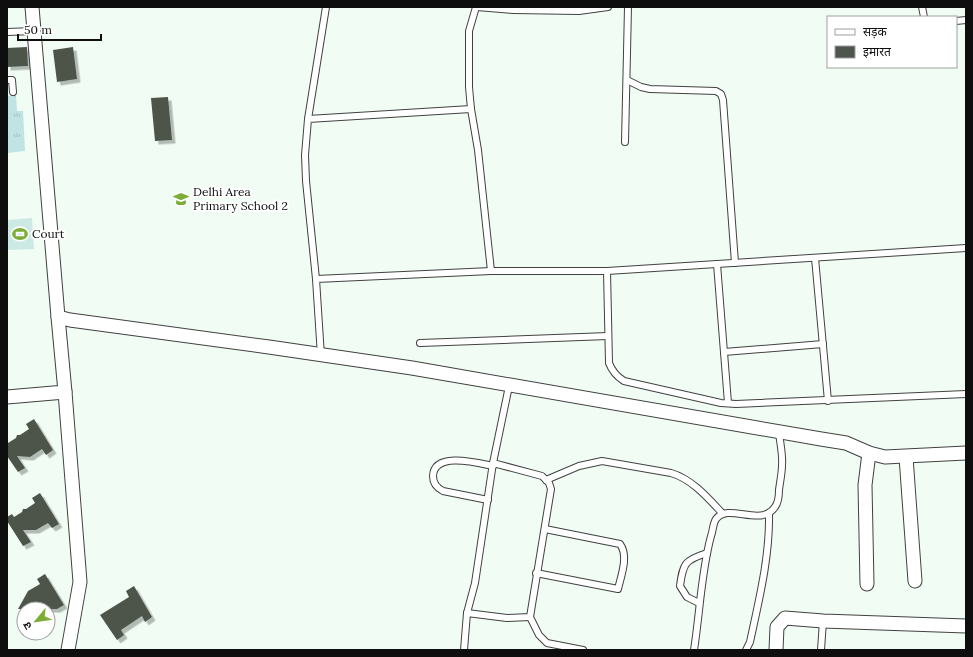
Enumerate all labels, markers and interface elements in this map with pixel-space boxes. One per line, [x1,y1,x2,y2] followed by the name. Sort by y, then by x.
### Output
[18,16,101,42] scale bar
[827,16,957,68] legend
[24,22,52,37] text: 50 m
[863,24,888,39] text: सड़क
[863,44,892,59] text: इमारत
[193,184,288,213] place label: Delhi Area Primary School 2
[172,190,190,208] school or university icon: Delhi Area Primary School 2
[11,225,29,243] sports icon: Court
[32,226,65,241] place label: Court
[16,601,56,641] north arrow
[19,619,35,632] text: उ

